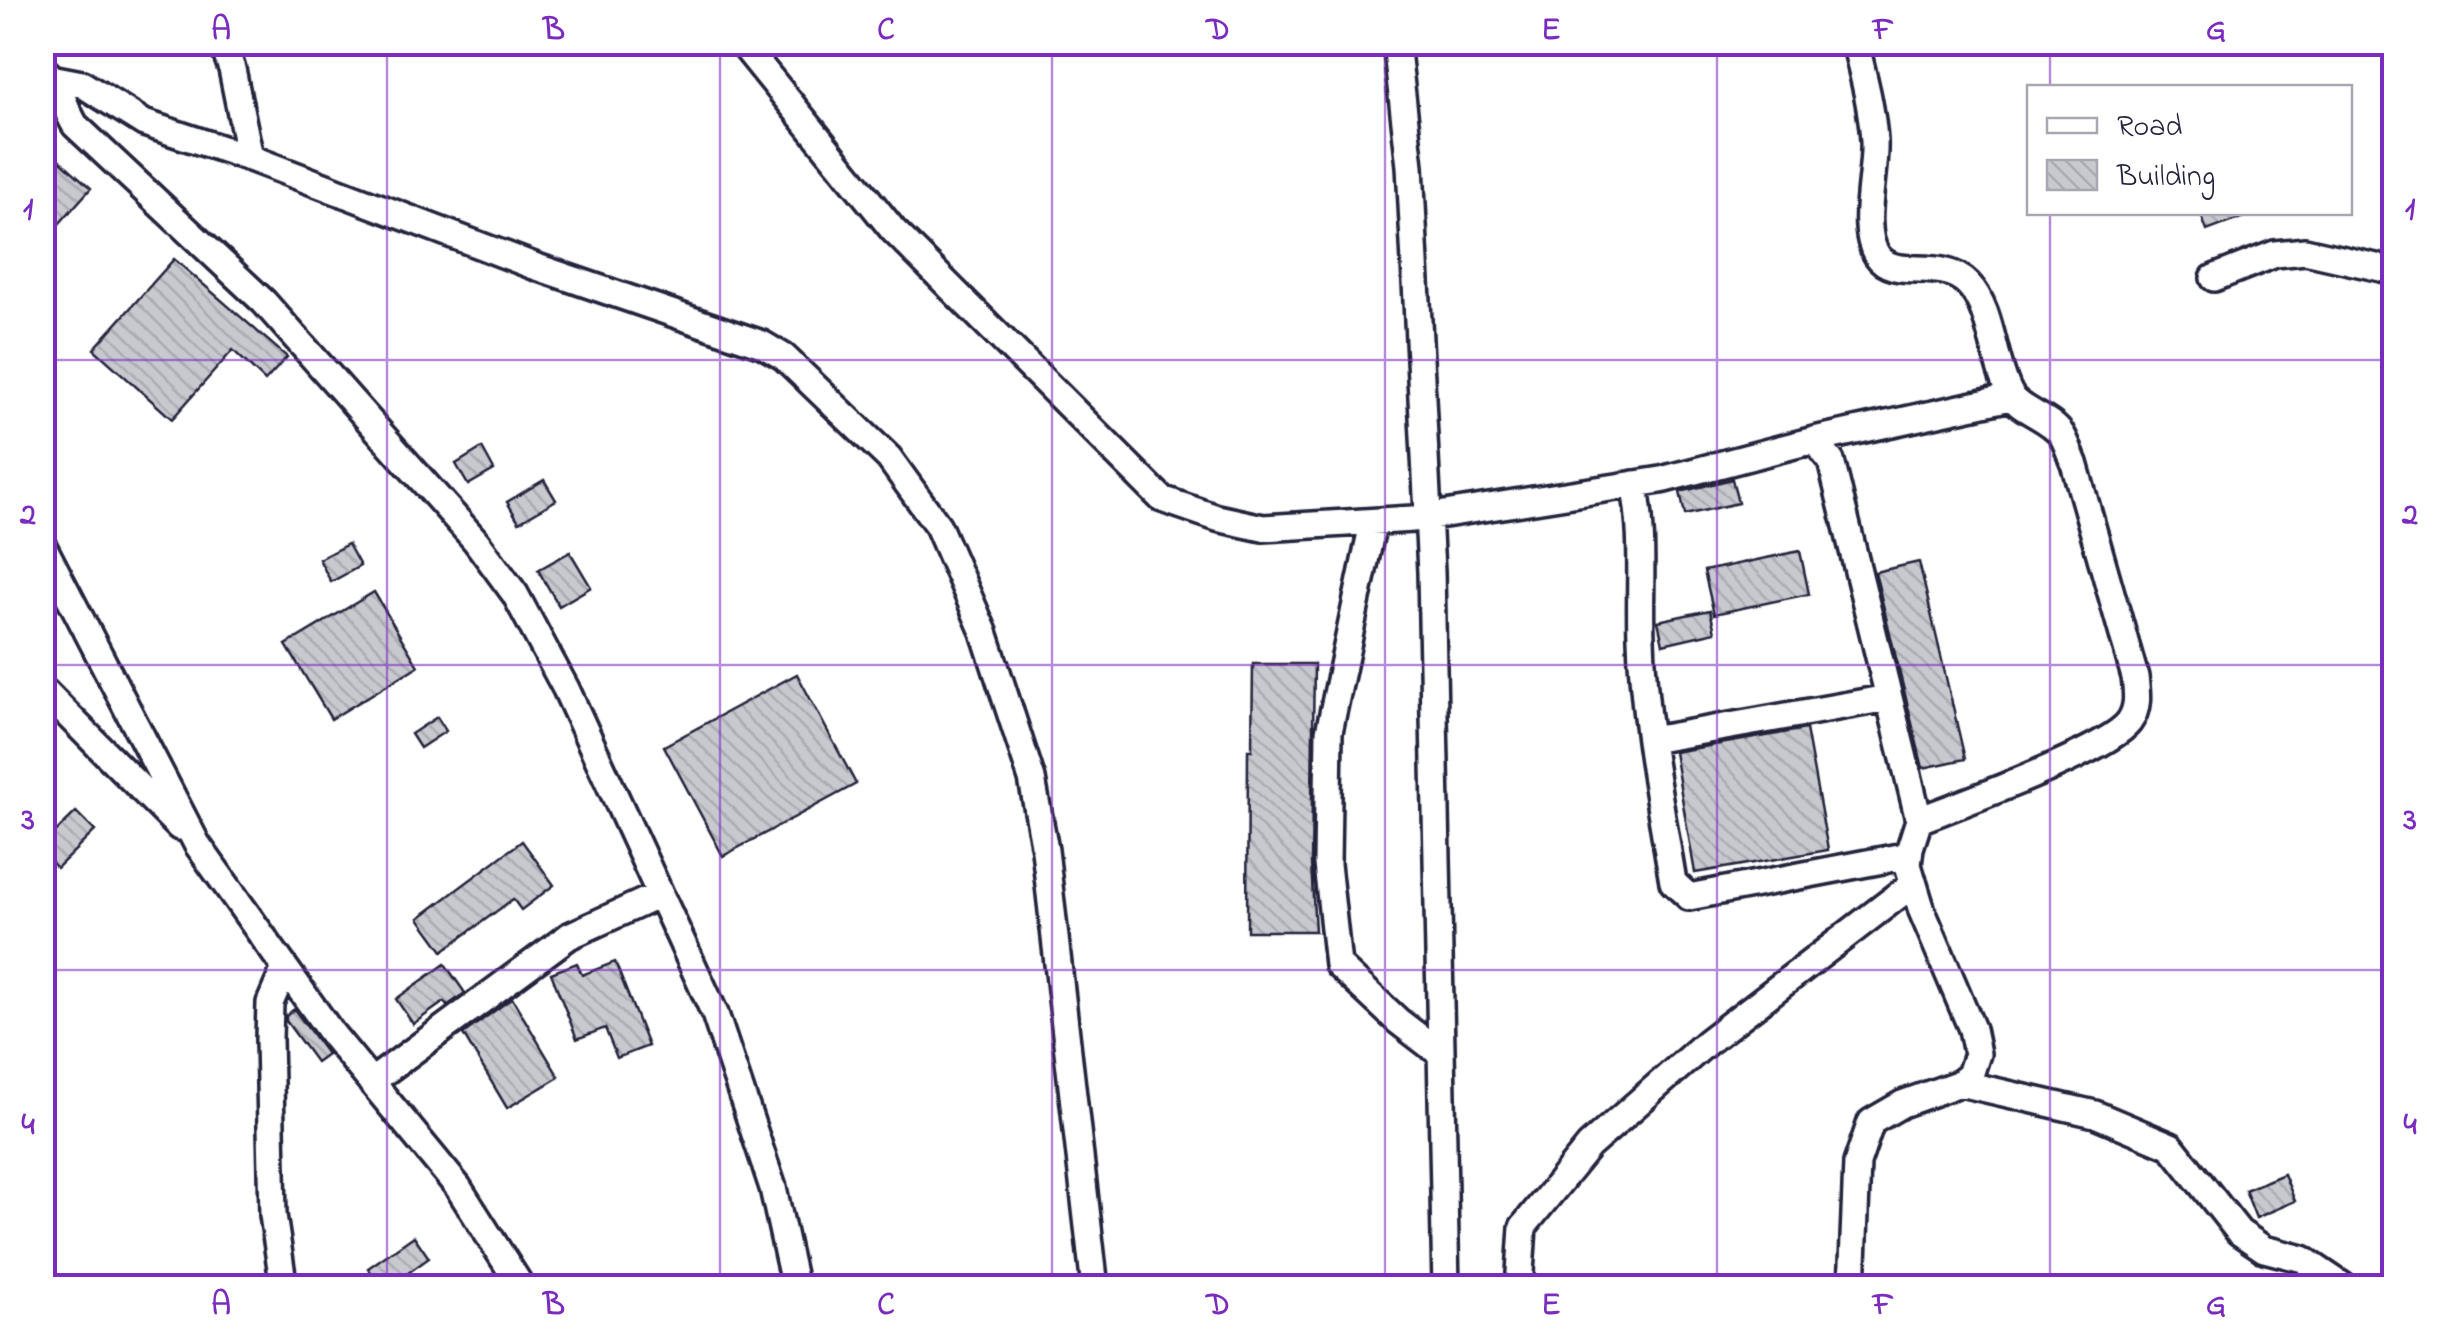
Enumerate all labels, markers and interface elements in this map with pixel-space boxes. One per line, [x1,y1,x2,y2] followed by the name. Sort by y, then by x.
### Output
[211,8,231,55] text: A
[541,8,565,55] text: B
[877,8,895,55] text: C
[1204,8,1230,55] text: D
[1541,8,1561,55] text: E
[1871,8,1894,55] text: F
[2206,8,2226,55] text: G
[2027,85,2352,215] legend
[2117,106,2182,150] text: Road
[2116,156,2215,200] text: Building
[23,188,33,235] text: 1
[2405,188,2415,235] text: 1
[19,493,36,540] text: 2
[2401,493,2418,540] text: 2
[20,798,35,845] text: 3
[2402,798,2417,845] text: 3
[21,1103,35,1150] text: 4
[2403,1103,2417,1150] text: 4
[211,1283,231,1330] text: A
[541,1283,565,1330] text: B
[877,1283,895,1330] text: C
[1204,1283,1230,1330] text: D
[1541,1283,1561,1330] text: E
[1871,1283,1894,1330] text: F
[2206,1283,2226,1330] text: G

